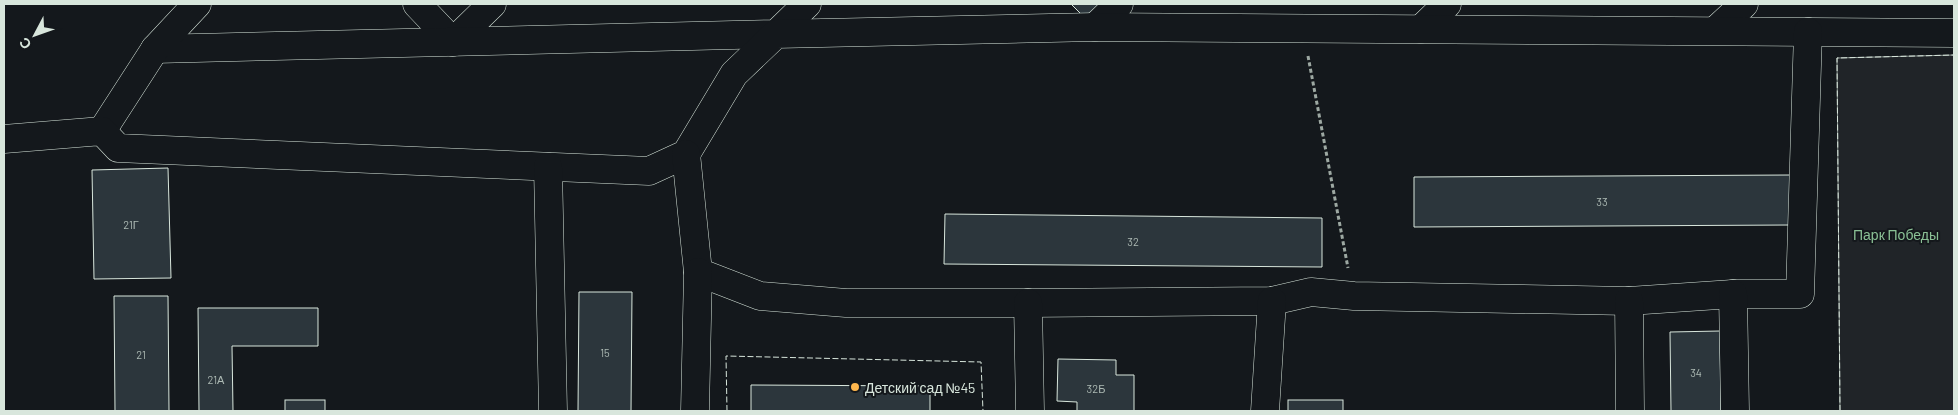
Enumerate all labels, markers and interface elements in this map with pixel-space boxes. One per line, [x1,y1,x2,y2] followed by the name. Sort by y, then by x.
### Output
[10,10,60,60] north arrow
[15,34,35,53] text: С
[1596,195,1608,208] house number: 33
[123,218,139,231] house number: 21Г
[1853,226,1939,243] park label: Парк Победы
[1127,235,1139,248] house number: 32
[600,346,610,359] house number: 15
[136,348,146,361] house number: 21
[1690,366,1702,379] house number: 34
[208,373,225,386] house number: 21А
[865,379,975,396] place label: Детский сад №45
[849,381,861,393] marker: Детский сад №45
[1087,382,1105,395] house number: 32Б

